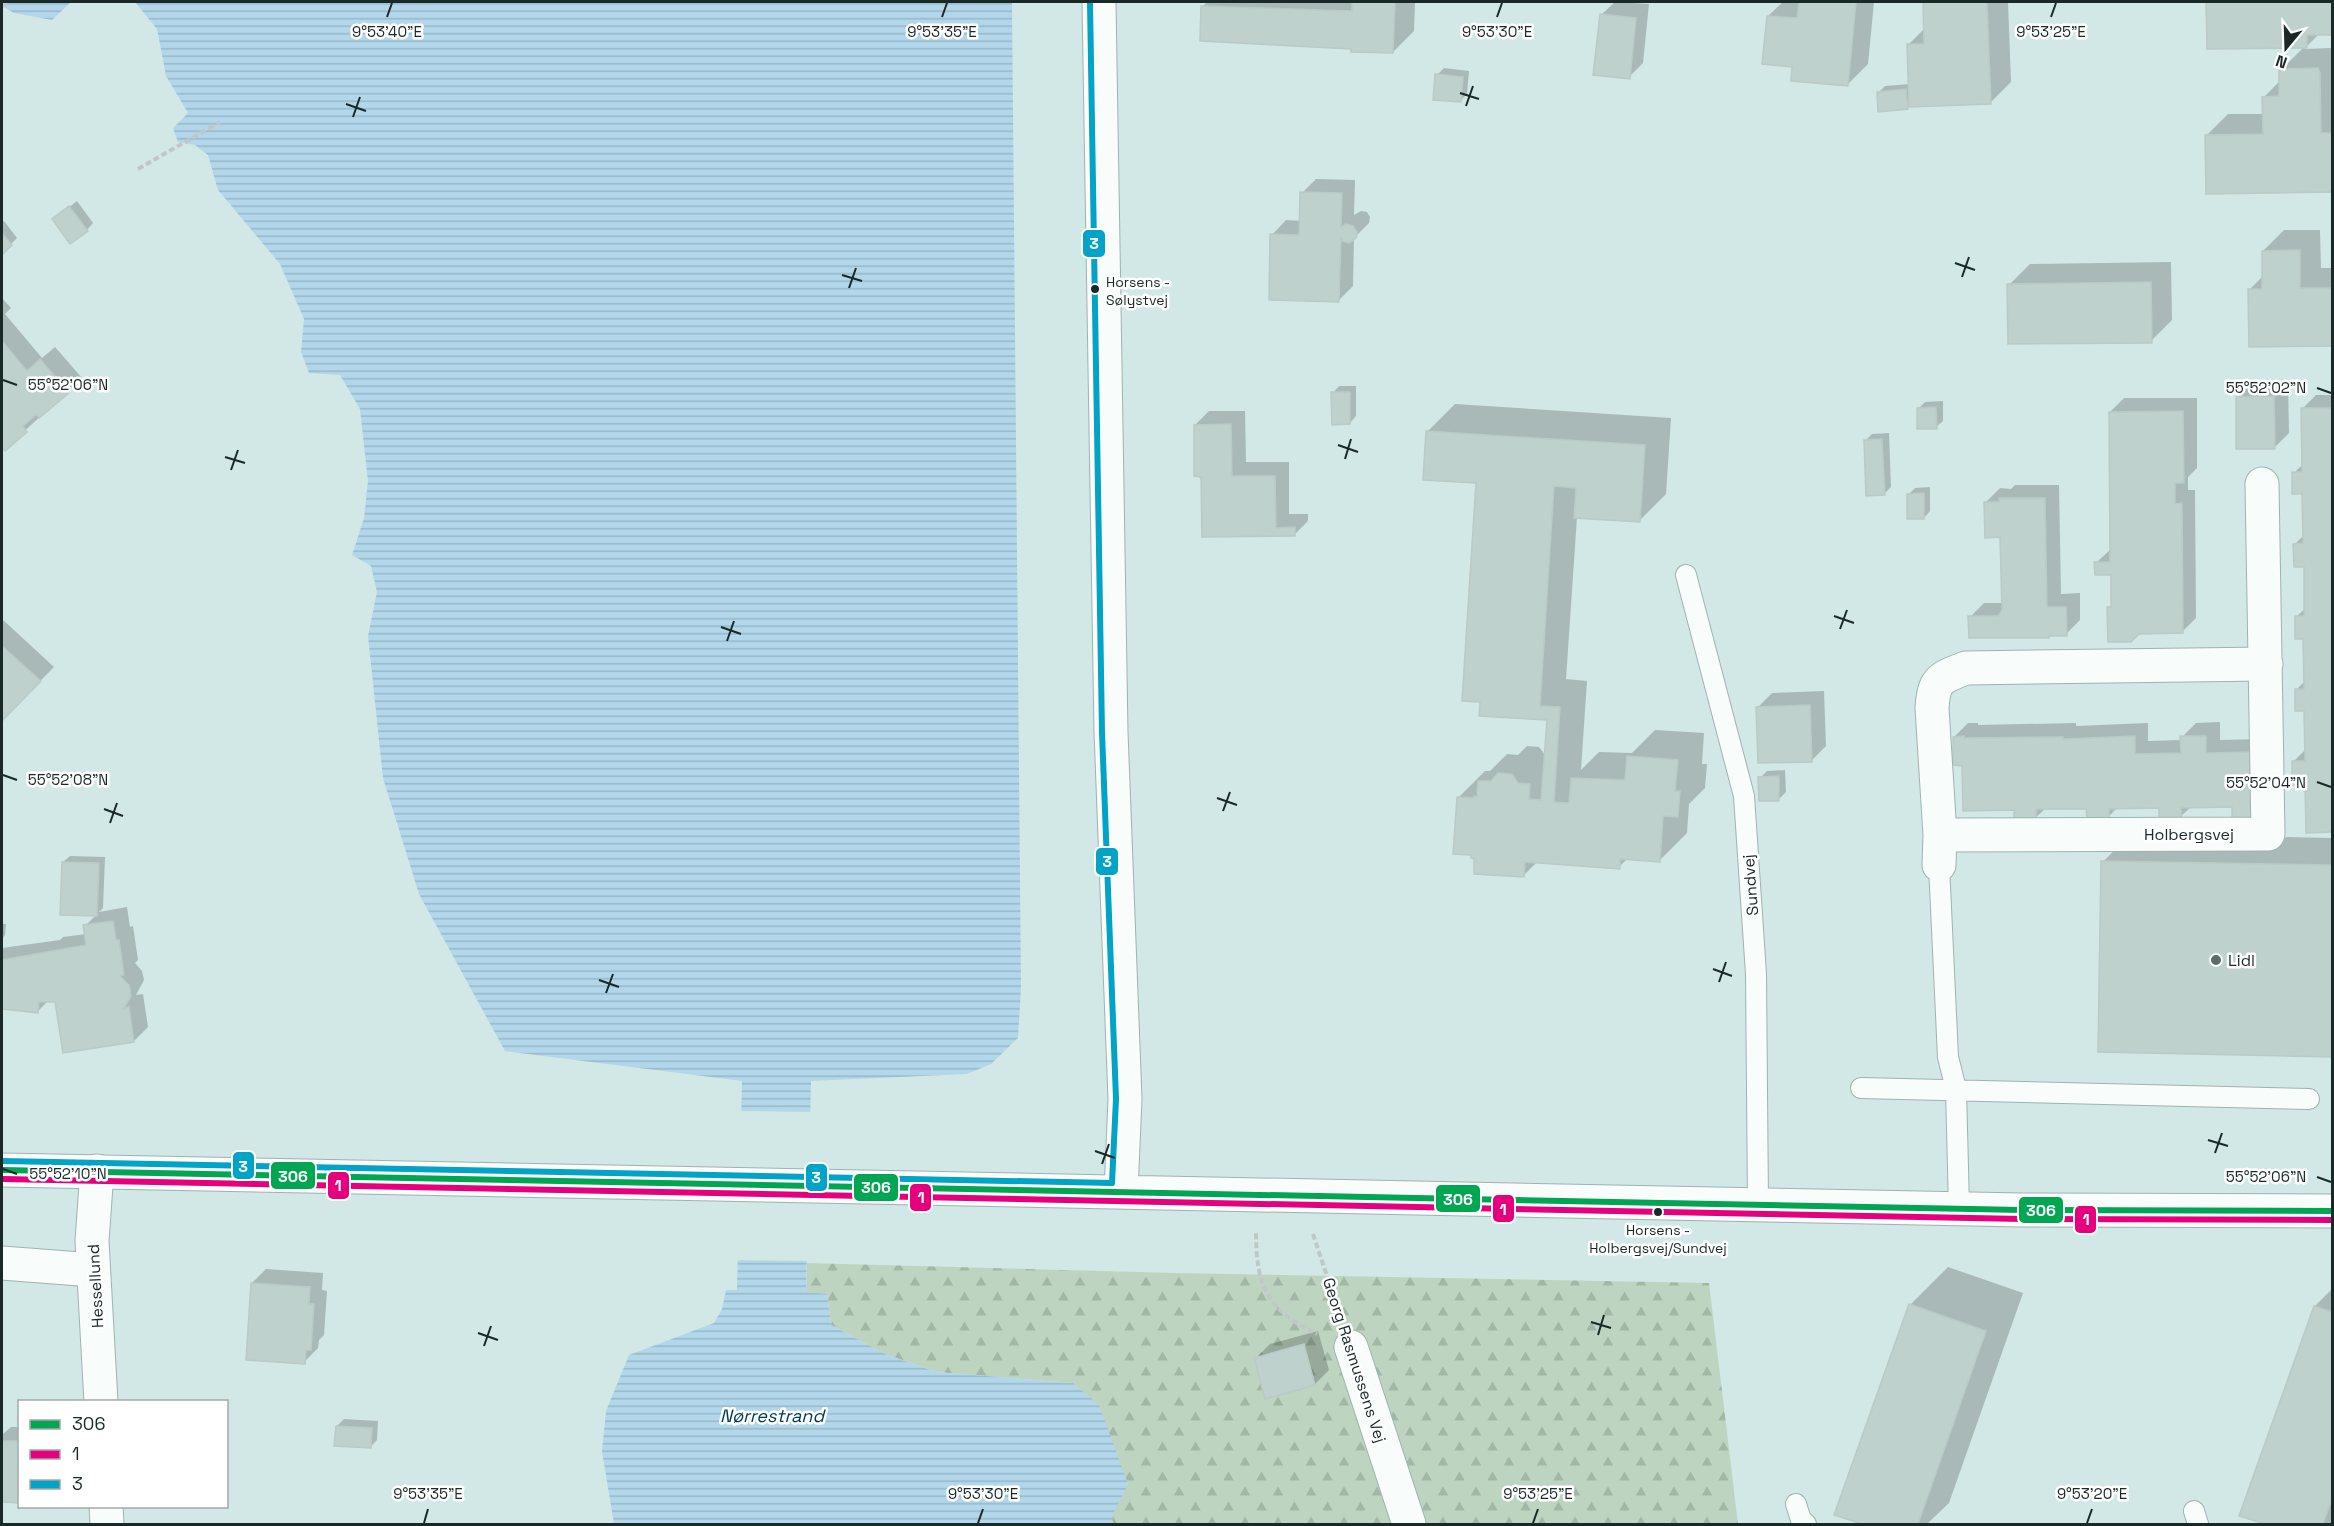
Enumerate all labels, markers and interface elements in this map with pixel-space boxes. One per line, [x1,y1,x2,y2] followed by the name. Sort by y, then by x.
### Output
[2256,18,2316,78] north arrow
[352,22,422,41] text: 9°53'40"E
[907,22,977,41] text: 9°53'35"E
[1462,22,1532,41] text: 9°53'30"E
[2016,22,2086,41] text: 9°53'25"E
[2273,50,2290,73] text: N
[1082,229,1106,258] line badge: 3
[1089,233,1099,254] text: 3
[1106,273,1170,309] place label: Horsens - Sølystvej
[1089,283,1101,295] marker: Horsens - Sølystvej
[28,375,108,394] text: 55°52'06"N
[2226,378,2306,397] text: 55°52'02"N
[28,770,108,789] text: 55°52'08"N
[2226,773,2306,792] text: 55°52'04"N
[2144,824,2234,845] street label: Holbergsvej
[1095,847,1119,876] line badge: 3
[1102,851,1112,872] text: 3
[1738,854,1763,916] street label: Sundvej
[2228,950,2255,971] place label: Lidl
[2209,953,2223,967] marker: Lidl
[232,1151,255,1180] line badge: 3
[238,1156,248,1177] text: 3
[270,1161,316,1190] line badge: 306
[805,1163,828,1192] line badge: 3
[29,1164,107,1183] text: 55°52'10"N
[278,1166,308,1187] text: 306
[811,1167,821,1188] text: 3
[2226,1167,2306,1186] text: 55°52'06"N
[327,1171,350,1200] line badge: 1
[853,1173,899,1202] line badge: 306
[334,1175,342,1196] text: 1
[861,1177,891,1198] text: 306
[909,1183,932,1212] line badge: 1
[1435,1184,1481,1213] line badge: 306
[917,1187,925,1208] text: 1
[1443,1189,1473,1210] text: 306
[1492,1194,1515,1223] line badge: 1
[2018,1196,2064,1224] line badge: 306
[1499,1199,1507,1220] text: 1
[2026,1200,2056,1221] text: 306
[2074,1205,2097,1234] line badge: 1
[1652,1206,1664,1218] marker: Horsens - Holbergsvej/Sundvej
[2082,1209,2090,1230] text: 1
[1589,1221,1727,1257] place label: Horsens - Holbergsvej/Sundvej
[83,1243,108,1328] street label: Hessellund
[1318,1275,1391,1445] street label: Georg Rasmussens Vej
[18,1400,228,1508] legend
[720,1404,826,1427] water label: Nørrestrand
[72,1412,105,1435] text: 306
[72,1442,80,1465] text: 1
[72,1472,83,1495] text: 3
[393,1484,463,1503] text: 9°53'35"E
[948,1484,1018,1503] text: 9°53'30"E
[1503,1484,1573,1503] text: 9°53'25"E
[2057,1484,2127,1503] text: 9°53'20"E

